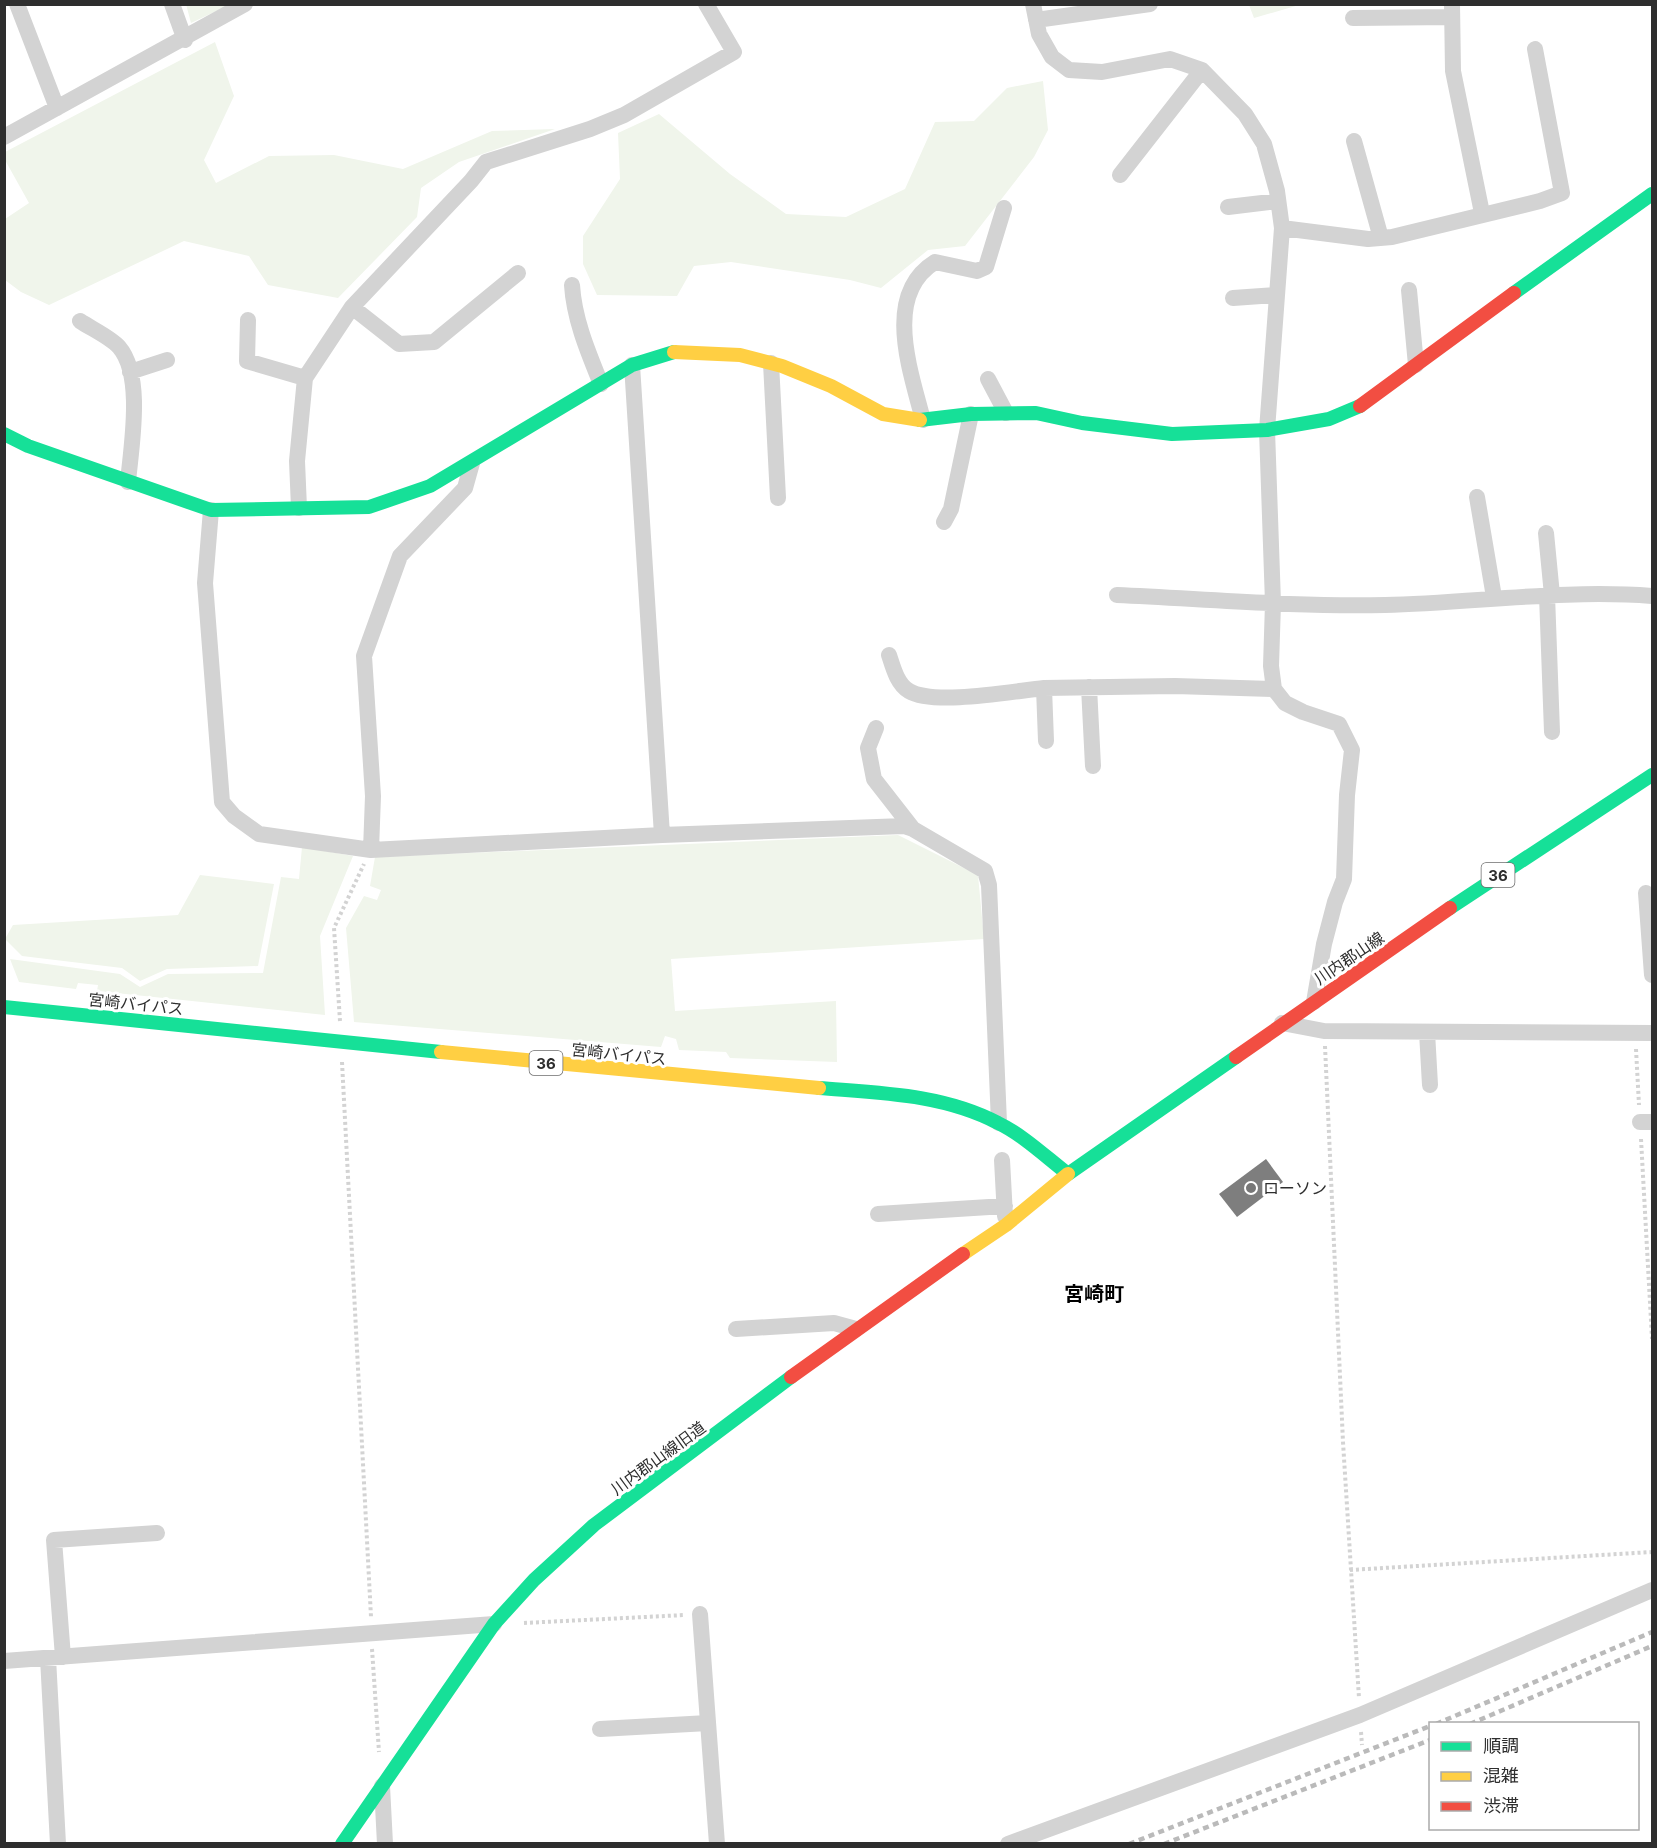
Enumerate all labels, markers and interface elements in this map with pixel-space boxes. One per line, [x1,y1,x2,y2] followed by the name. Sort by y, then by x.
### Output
[1482,863,1514,887] road number: 36
[1310,927,1388,989] street label: 川内郡山線
[87,989,185,1019] street label: 宮崎バイパス
[570,1039,668,1069] street label: 宮崎バイパス
[530,1051,562,1075] road number: 36
[1263,1178,1327,1198] place label: ローソン
[1244,1181,1258,1195] marker: ローソン
[1064,1282,1124,1306] district label: 宮崎町
[607,1417,709,1499] street label: 川内郡山線旧道
[1429,1722,1639,1830] legend
[1483,1735,1519,1756] text: 順調
[1483,1765,1519,1786] text: 混雑
[1483,1795,1519,1816] text: 渋滞

